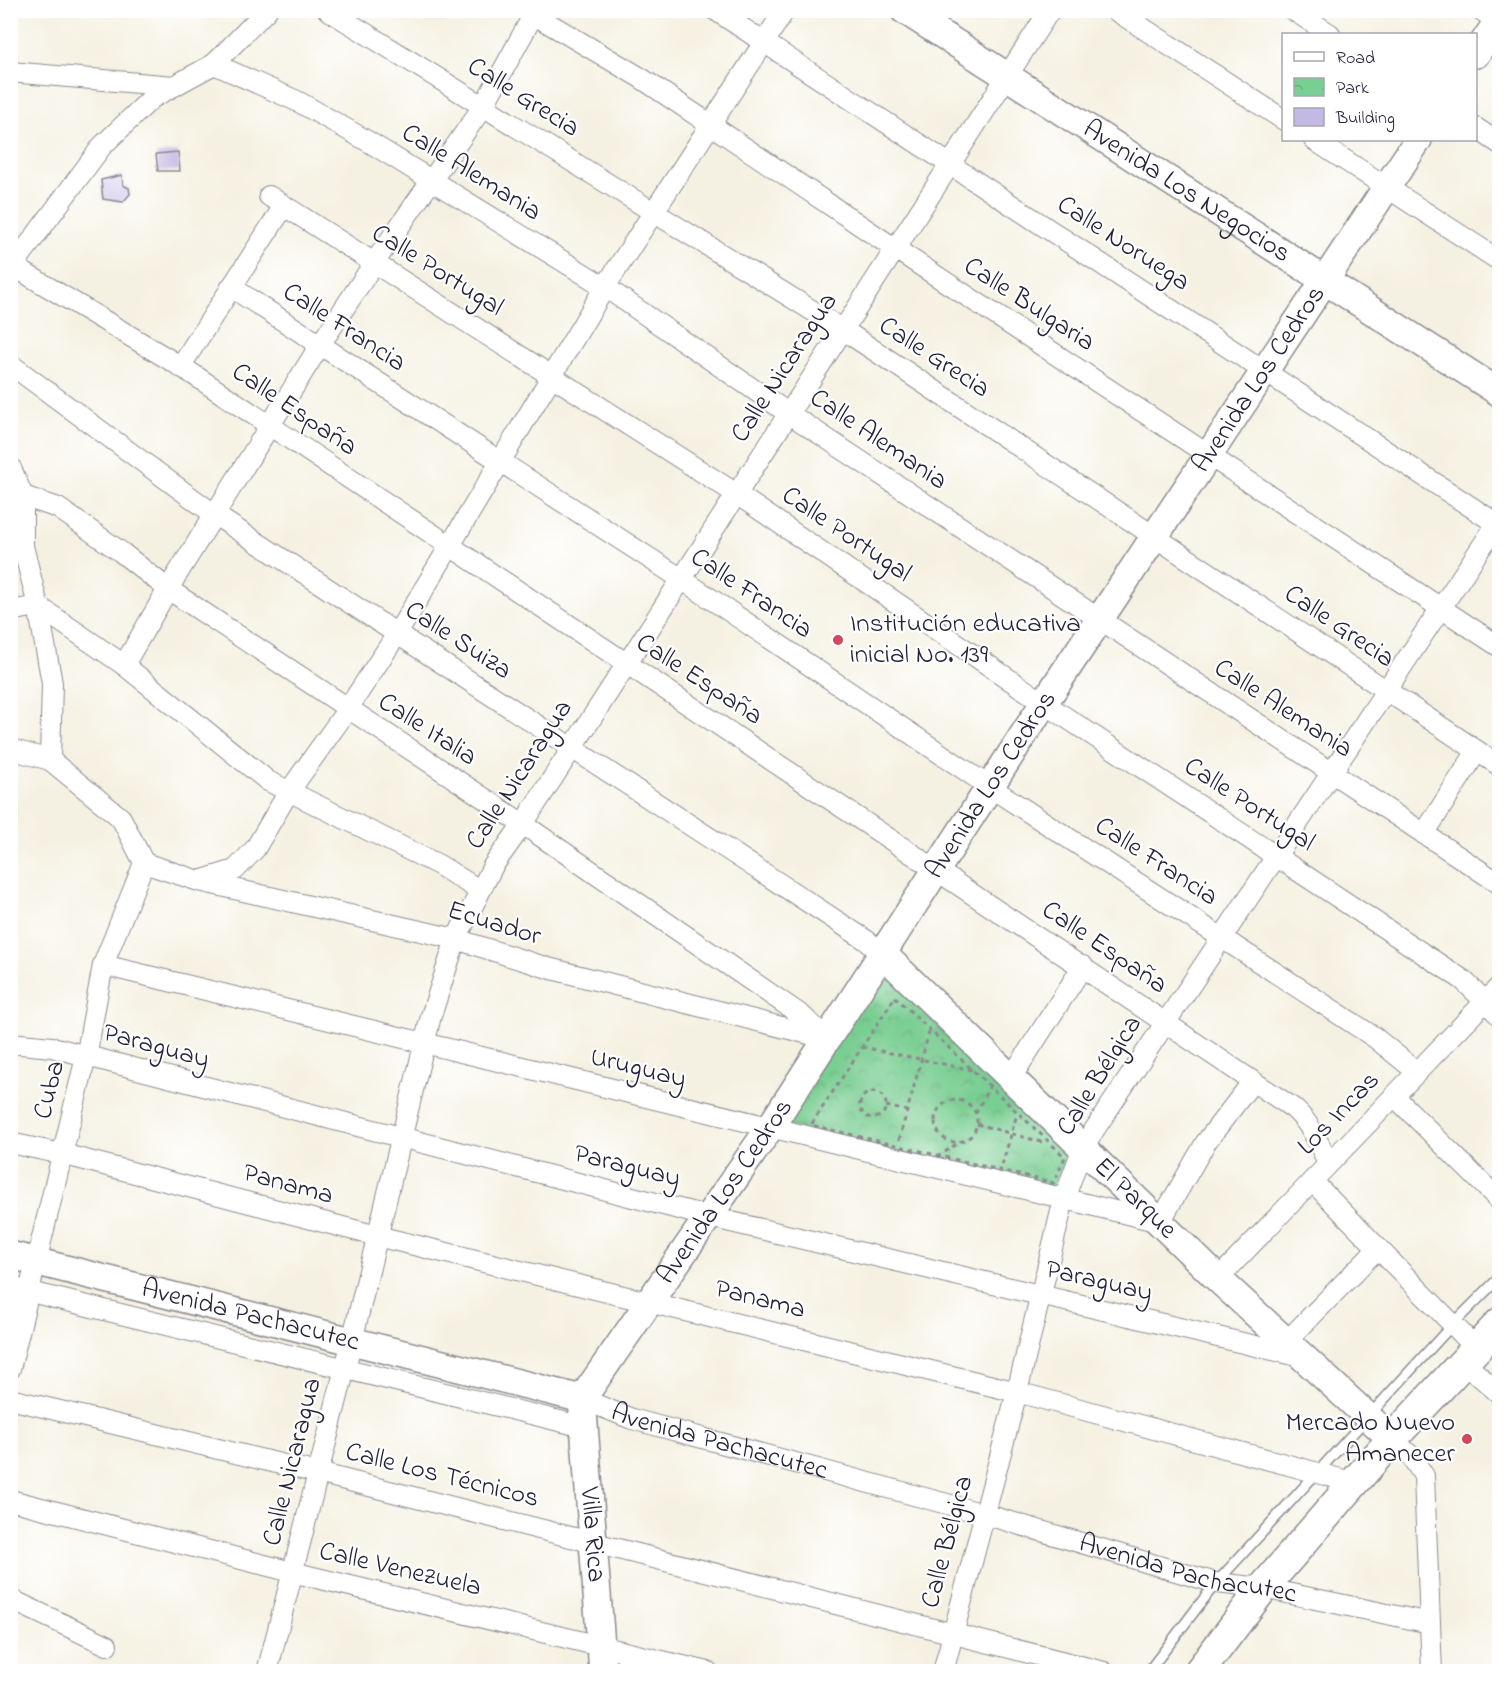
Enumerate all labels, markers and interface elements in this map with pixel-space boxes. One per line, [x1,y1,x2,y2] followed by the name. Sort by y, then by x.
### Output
[1282,33,1477,141] legend
[1336,46,1375,72] text: Road
[459,48,587,148] street label: Calle Grecia
[1336,76,1369,102] text: Park
[1335,106,1395,133] text: Building
[1075,110,1298,273] street label: Avenida Los Negocios
[393,114,549,232] street label: Calle Alemania
[1049,186,1197,302] street label: Calle Noruega
[363,215,511,327] street label: Calle Portugal
[956,248,1102,362] street label: Calle Bulgaria
[275,273,413,383] street label: Calle Francia
[1183,278,1335,481] street label: Avenida Los Cedros
[722,285,848,451] street label: Calle Nicaragua
[870,307,998,409] street label: Calle Grecia
[223,353,365,467] street label: Calle España
[801,379,955,501] street label: Calle Alemania
[773,477,919,593] street label: Calle Portugal
[682,539,820,649] street label: Calle Francia
[1276,576,1402,678] street label: Calle Grecia
[397,592,519,690] street label: Calle Suiza
[850,605,1081,675] place label: Institución educativa inicial No. 139
[628,624,770,736] street label: Calle España
[831,633,845,647] marker: Institución educativa inicial No. 139
[1206,649,1360,769] street label: Calle Alemania
[370,683,484,777] street label: Calle Italia
[916,683,1066,887] street label: Avenida Los Cedros
[457,692,583,858] street label: Calle Nicaragua
[1176,748,1322,862] street label: Calle Portugal
[1087,807,1225,917] street label: Calle Francia
[442,891,546,957] street label: Ecuador
[1033,891,1175,1005] street label: Calle España
[1048,1008,1152,1144] street label: Calle Bélgica
[98,1014,214,1080] street label: Paraguay
[586,1038,690,1100] street label: Uruguay
[24,1057,76,1123] street label: Cuba
[1289,1063,1389,1165] street label: Los Incas
[648,1091,803,1292] street label: Avenida Los Cedros
[570,1135,684,1199] street label: Paraguay
[1084,1148,1186,1249] street label: El Parque
[239,1154,337,1216] street label: Panama
[1042,1251,1156,1313] street label: Paraguay
[137,1269,364,1362] street label: Avenida Pachacutec
[711,1270,809,1330] street label: Panama
[253,1374,333,1550] street label: Calle Nicaragua
[605,1393,832,1490] street label: Avenida Pachacutec
[1285,1404,1456,1474] place label: Mercado Nuevo Amanecer
[1460,1432,1474,1446] marker: Mercado Nuevo Amanecer
[341,1433,543,1519] street label: Calle Los Técnicos
[912,1471,984,1613] street label: Calle Bélgica
[569,1484,616,1584] street label: Villa Rica
[1074,1524,1300,1614] street label: Avenida Pachacutec
[315,1532,485,1608] street label: Calle Venezuela

